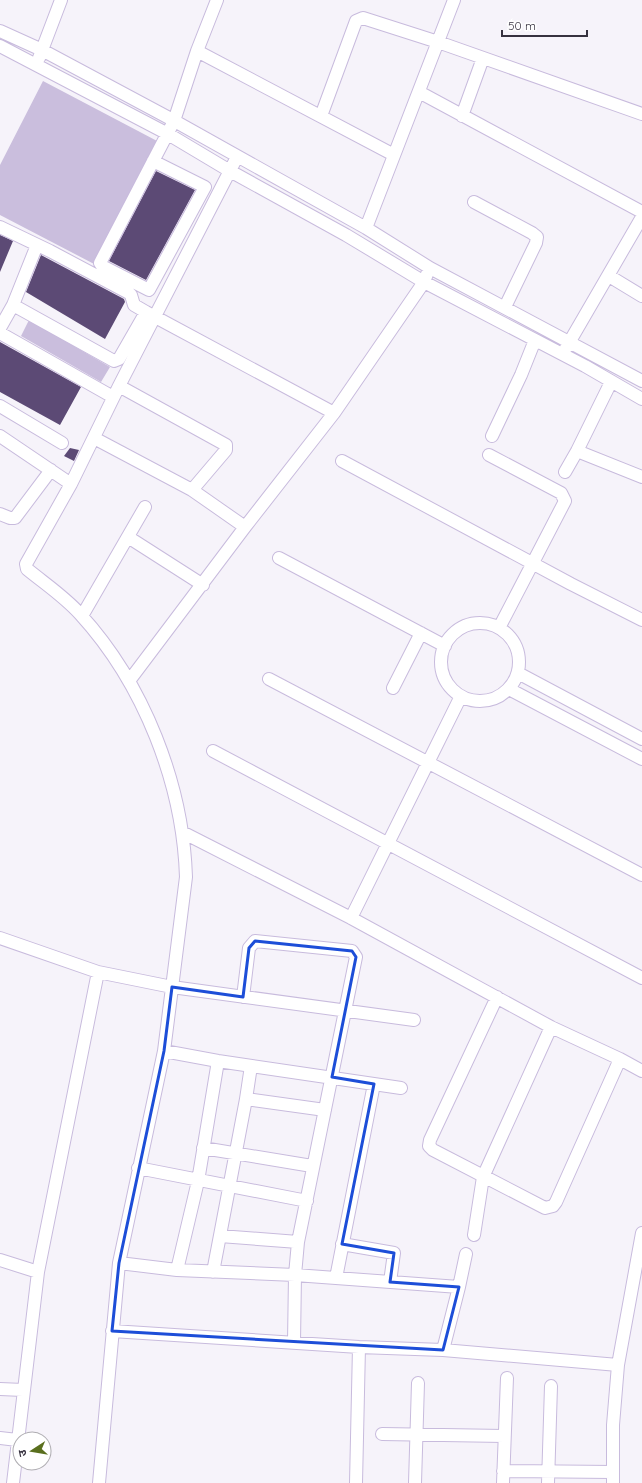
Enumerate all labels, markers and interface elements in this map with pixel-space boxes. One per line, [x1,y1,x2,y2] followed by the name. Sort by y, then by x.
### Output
[502,12,587,38] scale bar
[508,18,536,33] text: 50 m
[12,1431,52,1471] north arrow
[15,1448,30,1458] text: उ

